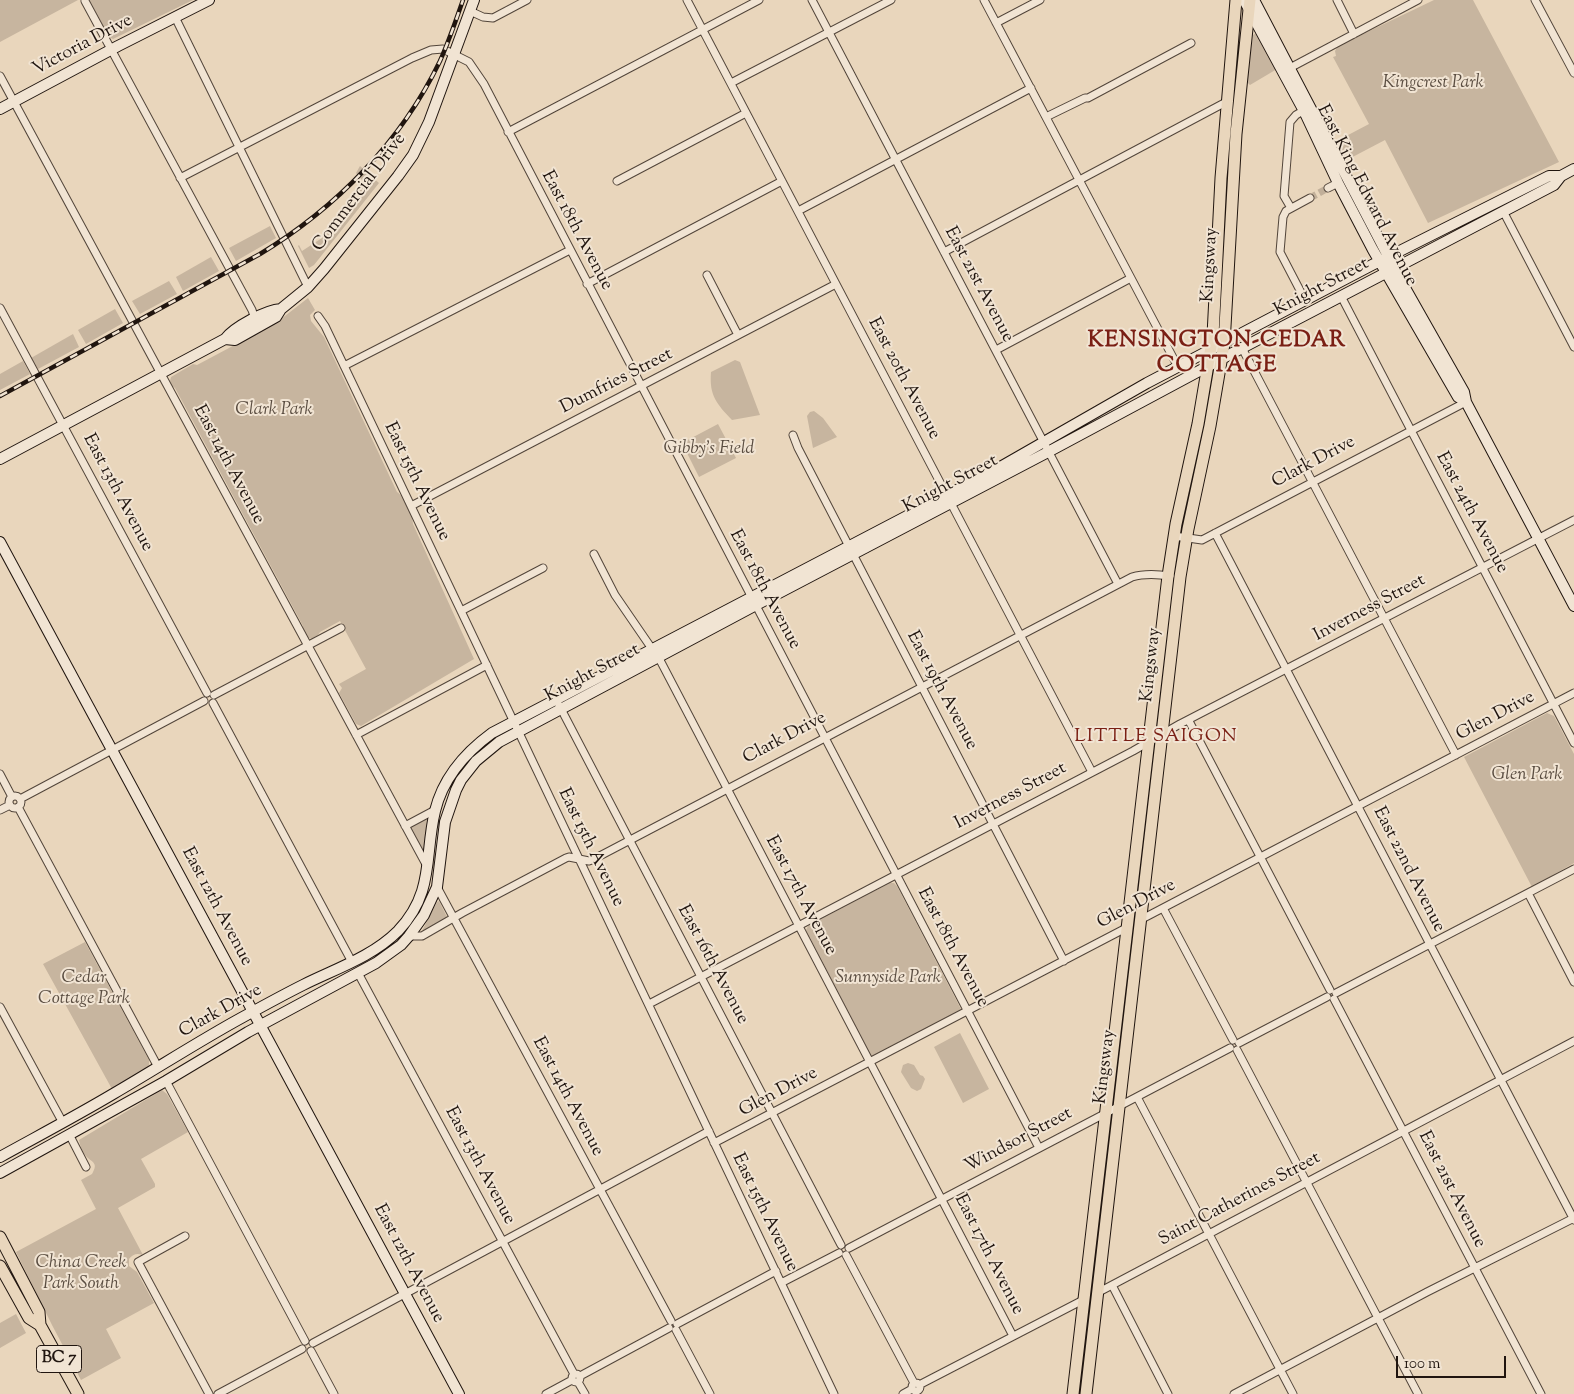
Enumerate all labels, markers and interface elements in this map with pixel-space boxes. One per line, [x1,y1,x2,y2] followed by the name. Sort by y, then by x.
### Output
[29,11,137,81] street label: Victoria Drive
[1382,73,1484,95] park label: Kingcrest Park
[1311,102,1421,290] street label: East King Edward Avenue
[309,130,411,256] street label: Commercial Drive
[535,168,617,294] street label: East 18th Avenue
[938,223,1018,347] street label: East 21st Avenue
[1198,227,1224,303] street label: Kingsway
[1271,254,1373,322] street label: Knight Street
[862,314,944,444] street label: East 20th Avenue
[1086,329,1348,381] district label: KENSINGTON-CEDAR COTTAGE
[557,344,677,420] street label: Dumfries Street
[235,400,313,422] park label: Clark Park
[187,402,269,528] street label: East 14th Avenue
[378,419,454,545] street label: East 15th Avenue
[77,430,157,556] street label: East 13th Avenue
[1269,432,1359,494] street label: Clark Drive
[664,439,754,461] park label: Gibby's Field
[1430,449,1512,577] street label: East 24th Avenue
[900,451,1002,519] street label: Knight Street
[723,527,805,653] street label: East 18th Avenue
[1310,571,1430,647] street label: Inverness Street
[1137,627,1167,703] street label: Kingsway
[901,628,981,754] street label: East 19th Avenue
[542,640,644,708] street label: Knight Street
[1453,687,1539,747] street label: Glen Drive
[740,708,830,770] street label: Clark Drive
[1073,727,1239,749] district label: LITTLE SAIGON
[951,759,1071,835] street label: Inverness Street
[1492,765,1562,787] park label: Glen Park
[552,785,628,911] street label: East 15th Avenue
[1367,804,1449,936] street label: East 22nd Avenue
[759,833,841,959] street label: East 17th Avenue
[176,844,256,970] street label: East 12th Avenue
[1094,875,1180,935] street label: Glen Drive
[911,885,993,1011] street label: East 18th Avenue
[672,902,752,1028] street label: East 16th Avenue
[38,968,130,1011] park label: Cedar Cottage Park
[835,968,941,990] park label: Sunnyside Park
[176,980,266,1044] street label: Clark Drive
[1091,1028,1121,1106] street label: Kingsway
[526,1034,608,1160] street label: East 14th Avenue
[736,1063,822,1123] street label: Glen Drive
[439,1103,519,1229] street label: East 13th Avenue
[962,1104,1076,1178] street label: Windsor Street
[1412,1128,1490,1252] street label: East 21st Avenue
[1155,1148,1325,1252] street label: Saint Catherines Street
[726,1150,802,1276] street label: East 15th Avenue
[948,1191,1028,1319] street label: East 17th Avenue
[368,1201,448,1327] street label: East 12th Avenue
[36,1253,126,1296] park label: China Creek Park South
[36,1346,82,1372] road number: BC 7
[1399,1346,1509,1378] scale bar
[1404,1354,1440,1375] text: 100 m

